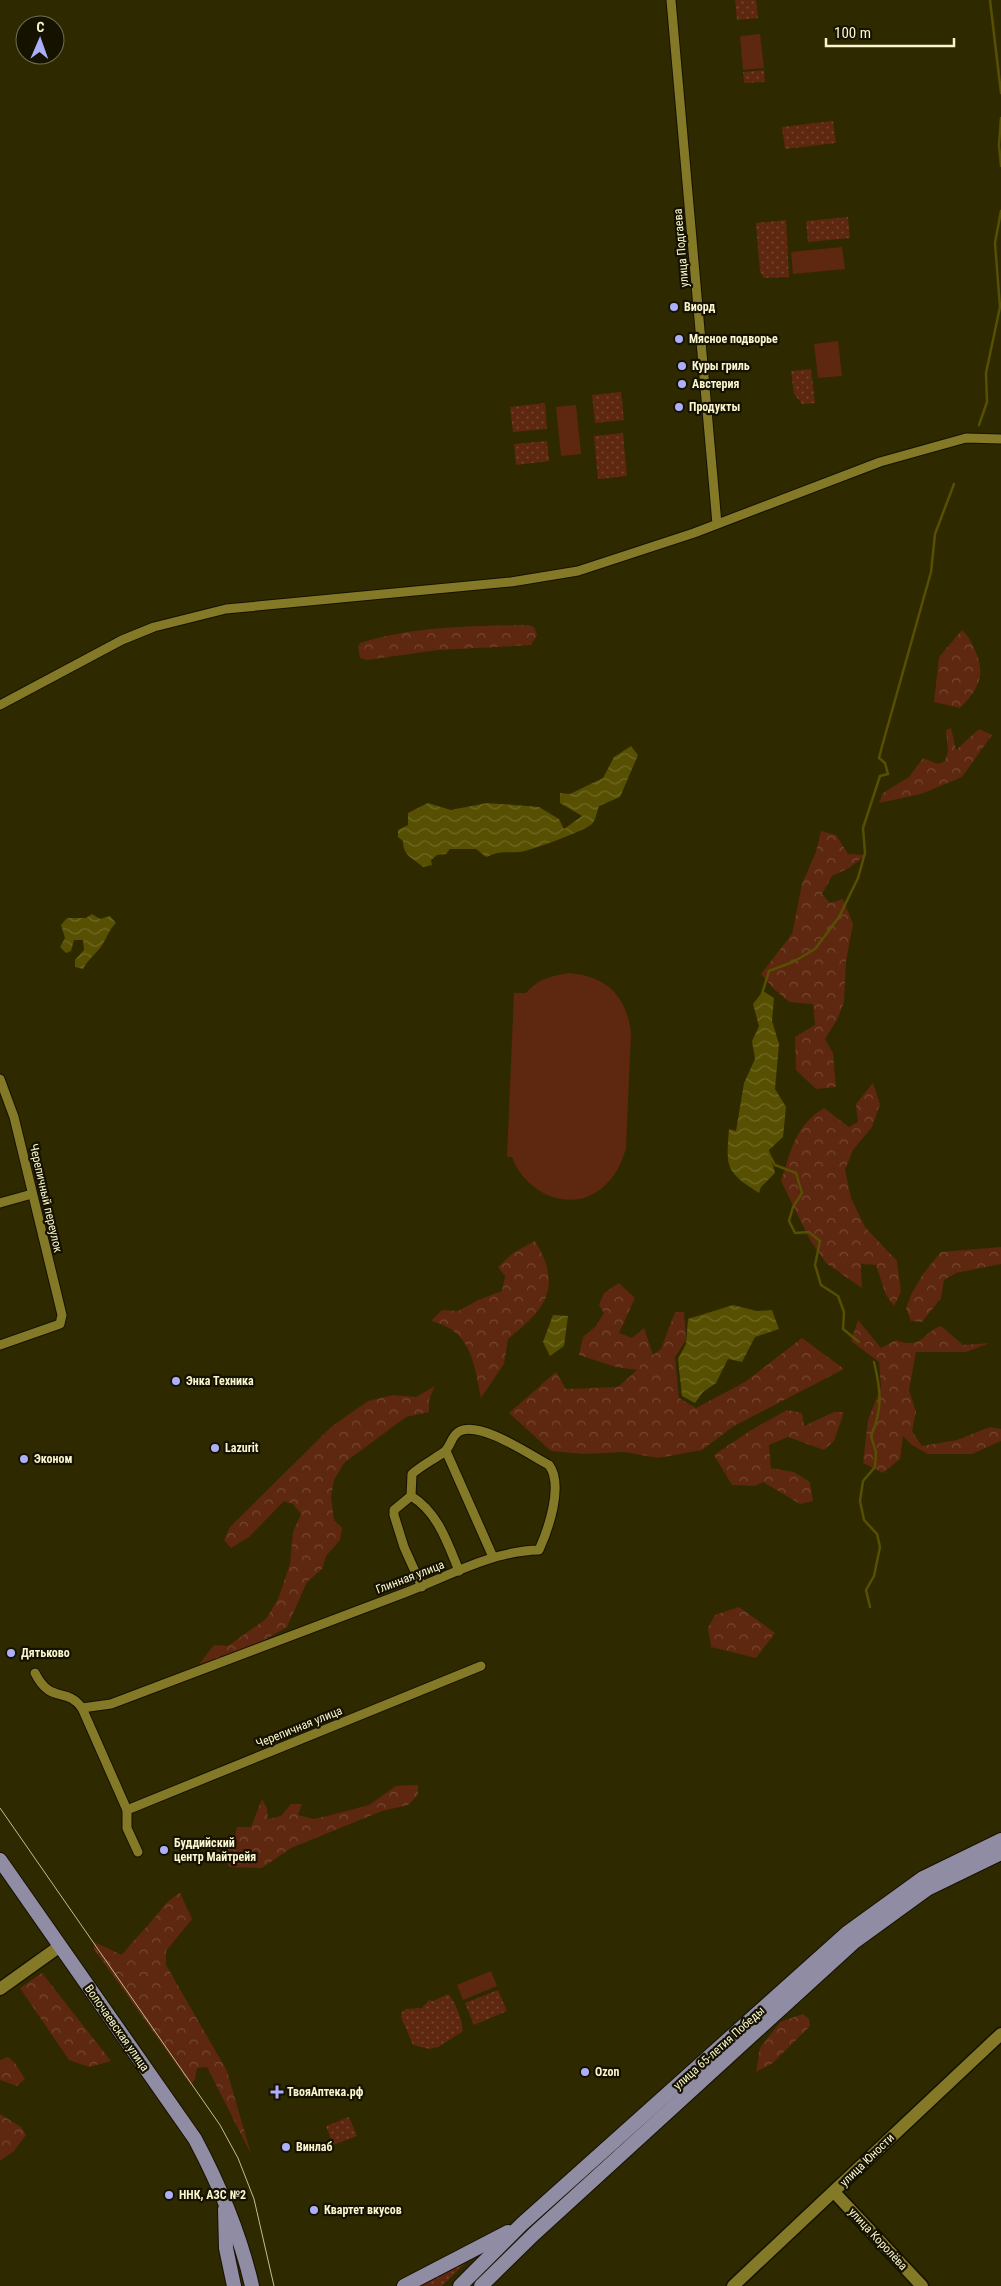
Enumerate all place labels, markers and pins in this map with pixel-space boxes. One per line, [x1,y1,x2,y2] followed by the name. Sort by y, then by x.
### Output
[684,300,716,314] place label: Виорд
[668,301,680,313] marker: Виорд
[689,332,778,346] place label: Мясное подворье
[673,333,685,345] marker: Мясное подворье
[692,359,750,373] place label: Куры гриль
[676,360,688,372] marker: Куры гриль
[692,377,739,391] place label: Австерия
[676,378,688,390] marker: Австерия
[689,400,740,414] place label: Продукты
[673,401,685,413] marker: Продукты
[186,1374,254,1388] place label: Энка Техника
[170,1375,182,1387] marker: Энка Техника
[225,1441,259,1455] place label: Lazurit
[209,1442,221,1454] marker: Lazurit
[34,1452,72,1466] place label: Эконом
[18,1453,30,1465] marker: Эконом
[21,1646,70,1660] place label: Дятьково
[5,1647,17,1659] marker: Дятьково
[174,1836,256,1864] place label: Буддийский центр Майтрейя
[158,1844,170,1856] marker: Буддийский центр Майтрейя
[595,2065,620,2079] place label: Ozon
[579,2066,591,2078] marker: Ozon
[287,2085,364,2099] place label: ТвояАптека.рф
[271,2086,283,2098] marker: ТвояАптека.рф
[296,2140,332,2154] place label: Винлаб
[280,2141,292,2153] marker: Винлаб
[179,2188,246,2202] place label: ННК, АЗС №2
[163,2189,175,2201] marker: ННК, АЗС №2
[324,2203,402,2217] place label: Квартет вкусов
[308,2204,320,2216] marker: Квартет вкусов

